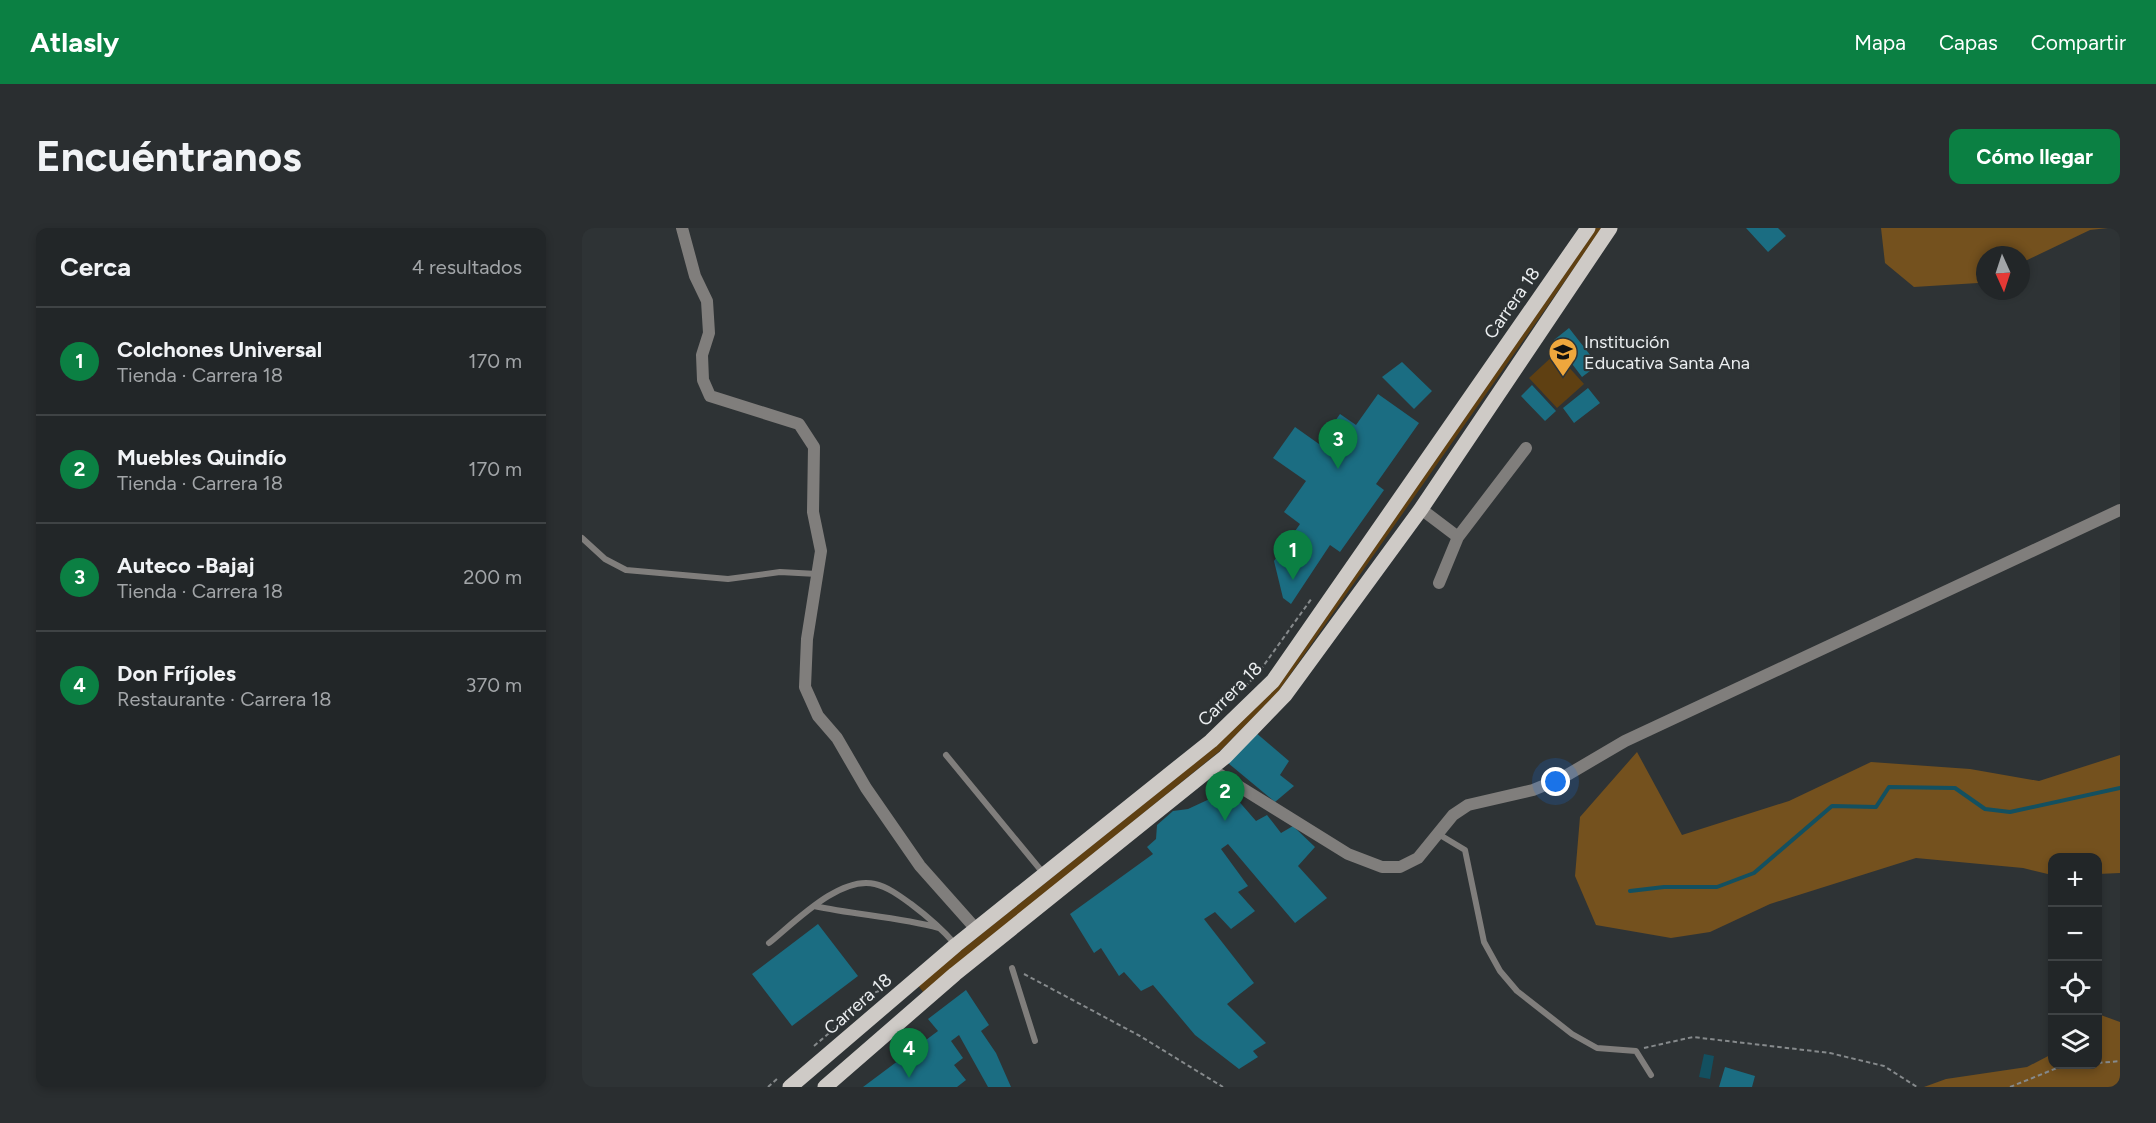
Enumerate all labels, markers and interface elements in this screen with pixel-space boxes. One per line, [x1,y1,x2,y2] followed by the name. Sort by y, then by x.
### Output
[30,25,119,59] text: Atlasly
[1854,30,1906,55] text: Mapa
[1939,30,1998,55] text: Capas
[2031,30,2126,55] text: Compartir
[1949,129,2120,184] button: Cómo llegar
[36,131,302,182] text: Encuéntranos
[1976,246,2030,300] north arrow
[60,251,131,283] text: Cerca
[412,255,522,279] text: 4 resultados
[1479,263,1545,343] street label: Carrera 18
[1584,331,1750,374] place label: Institución Educativa Santa Ana
[117,336,322,363] text: Colchones Universal
[1547,336,1579,378] school or university icon: Institución Educativa Santa Ana
[75,349,84,373] text: 1
[468,349,522,373] text: 170 m
[117,363,283,387] text: Tienda · Carrera 18
[1318,420,1358,469] pin: 3
[117,444,287,471] text: Muebles Quindío
[74,457,85,481] text: 2
[468,457,522,481] text: 170 m
[117,471,283,495] text: Tienda · Carrera 18
[1274,530,1312,580] pin: 1
[117,552,255,579] text: Auteco -Bajaj
[74,565,85,589] text: 3
[463,565,522,589] text: 200 m
[117,579,283,603] text: Tienda · Carrera 18
[1193,657,1267,731] street label: Carrera 18
[117,660,236,687] text: Don Fríjoles
[73,673,86,697] text: 4
[466,673,522,697] text: 370 m
[117,687,332,711] text: Restaurante · Carrera 18
[1541,767,1570,796] your location
[1206,772,1244,821] pin: 2
[2048,853,2102,1069] map controls
[2048,853,2102,907] button: +
[2048,907,2102,961] button: −
[2048,961,2102,1015] button: locate
[820,969,896,1039] street label: Carrera 18
[2048,1015,2102,1069] button: layers
[890,1028,928,1078] pin: 4

